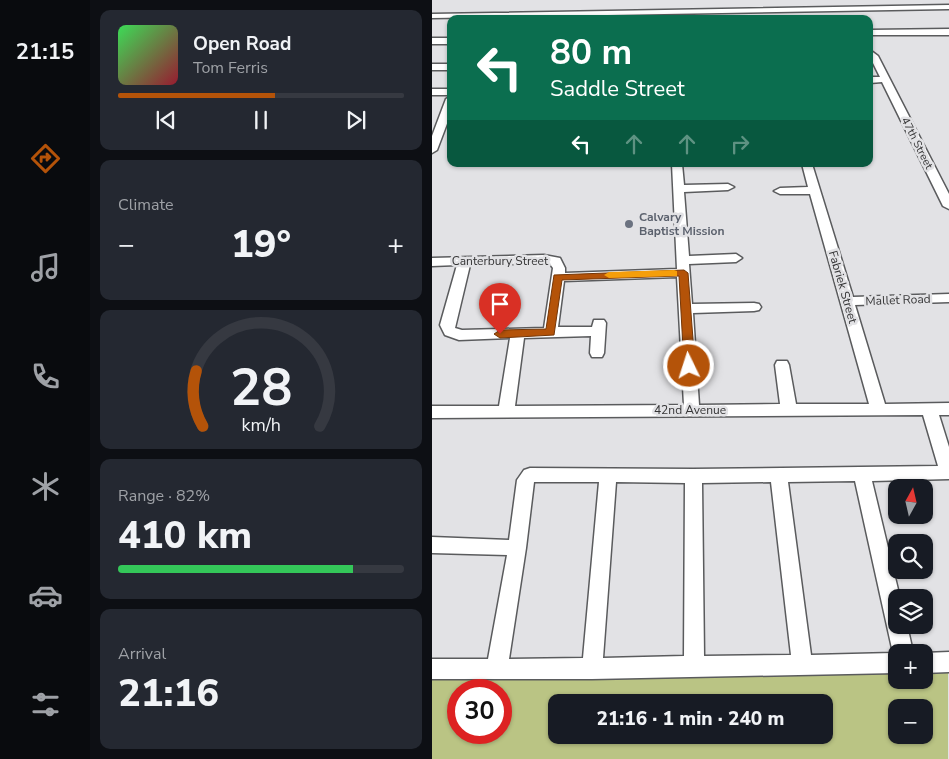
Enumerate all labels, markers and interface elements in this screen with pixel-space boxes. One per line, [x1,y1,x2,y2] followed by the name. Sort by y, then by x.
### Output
[550,29,632,76] text: 80 m
[193,31,291,57] text: Open Road
[467,35,532,100] icon: left
[16,37,74,67] text: 21:15
[193,57,268,79] text: Tom Ferris
[550,74,685,104] text: Saddle Street
[152,106,180,134] icon: previous
[247,106,275,134] icon: pause
[342,106,370,134] icon: next
[898,115,936,172] street label: 47th Street
[567,130,595,158] icon: left
[620,130,648,158] icon: ahead
[673,130,701,158] icon: ahead
[726,130,754,158] icon: right
[28,141,63,176] icon: directions
[118,194,173,216] text: Climate
[639,209,724,239] place label: Calvary Baptist Mission
[623,218,635,230] marker: Calvary Baptist Mission
[231,219,291,270] text: 19°
[118,226,135,264] text: −
[387,226,404,264] text: +
[825,249,861,326] street label: Fabriek Street
[28,250,63,285] icon: music
[452,253,549,269] street label: Canterbury Street
[479,283,521,334] pin
[486,290,514,318] icon: arrive
[865,291,931,309] street label: Mallet Road
[662,339,714,391] position arrow
[230,352,292,423] text: 28
[28,359,63,394] icon: phone
[654,402,726,418] street label: 42nd Avenue
[241,413,281,437] text: km/h
[28,469,63,504] icon: climate
[888,479,933,524] north arrow
[888,479,933,744] map controls
[118,485,210,507] text: Range · 82%
[118,510,252,561] text: 410 km
[888,534,933,579] button: search
[28,578,63,613] icon: car
[888,589,933,634] button: layers
[118,643,166,665] text: Arrival
[888,644,933,689] button: +
[118,668,219,719] text: 21:16
[447,679,512,744] speed limit sign: 30
[28,687,63,722] icon: filters
[888,699,933,744] button: −
[597,706,784,732] text: 21:16 · 1 min · 240 m

